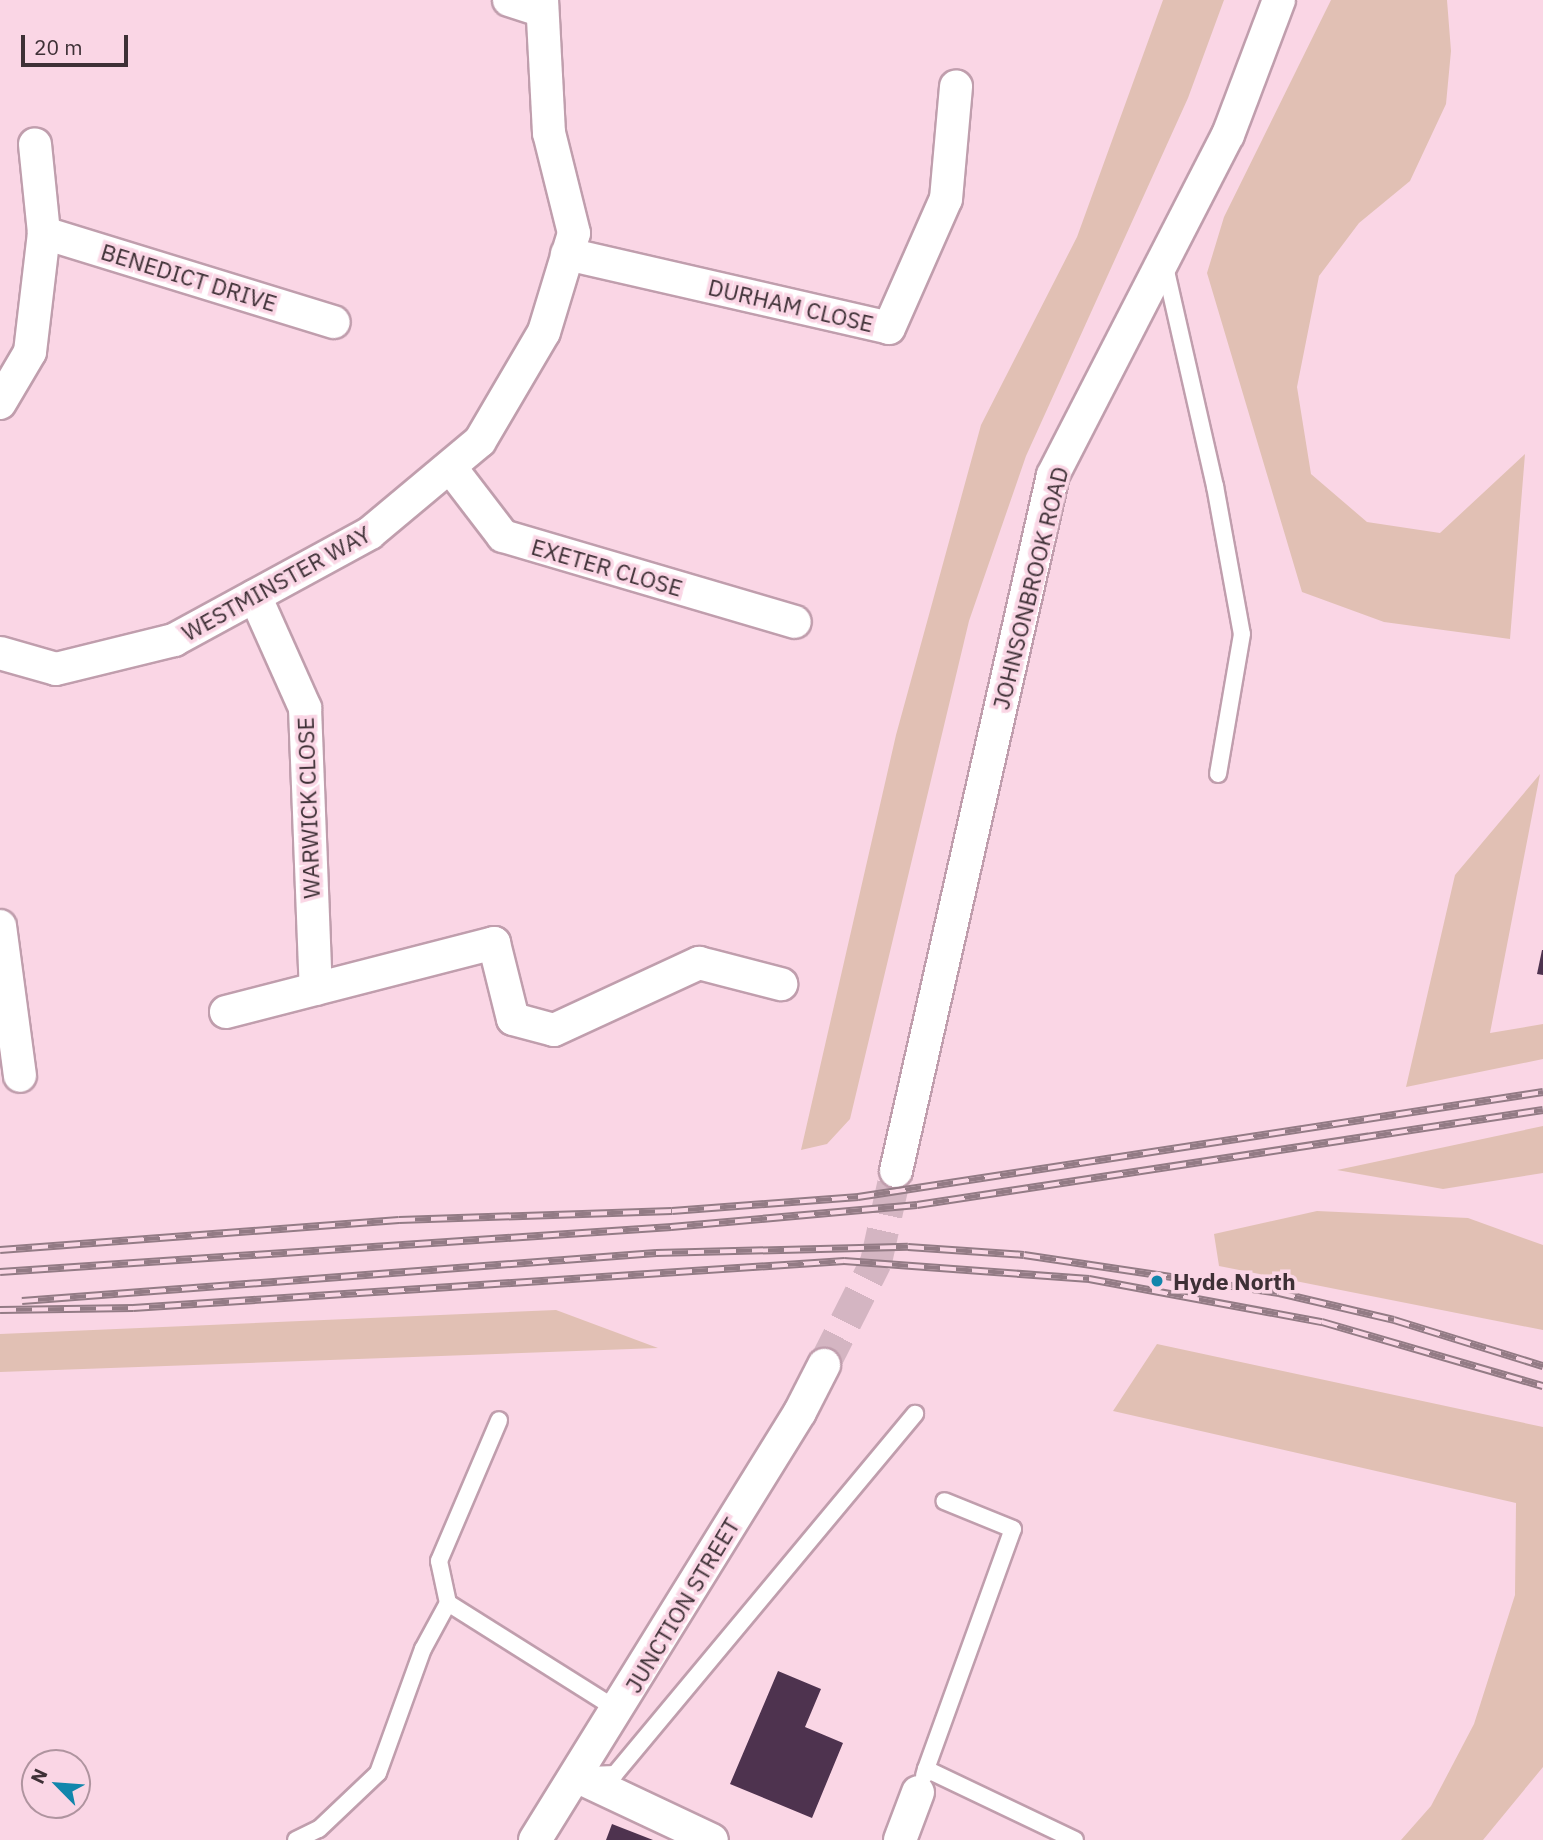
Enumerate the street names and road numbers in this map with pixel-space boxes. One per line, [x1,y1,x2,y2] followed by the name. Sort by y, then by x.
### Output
[98,237,280,317] street label: BENEDICT DRIVE
[706,273,876,337] street label: DURHAM CLOSE
[986,464,1074,712] street label: JOHNSONBROOK ROAD
[177,520,375,646] street label: WESTMINSTER WAY
[528,532,686,602] street label: EXETER CLOSE
[291,717,325,899] street label: WARWICK CLOSE
[619,1513,745,1697] street label: JUNCTION STREET

